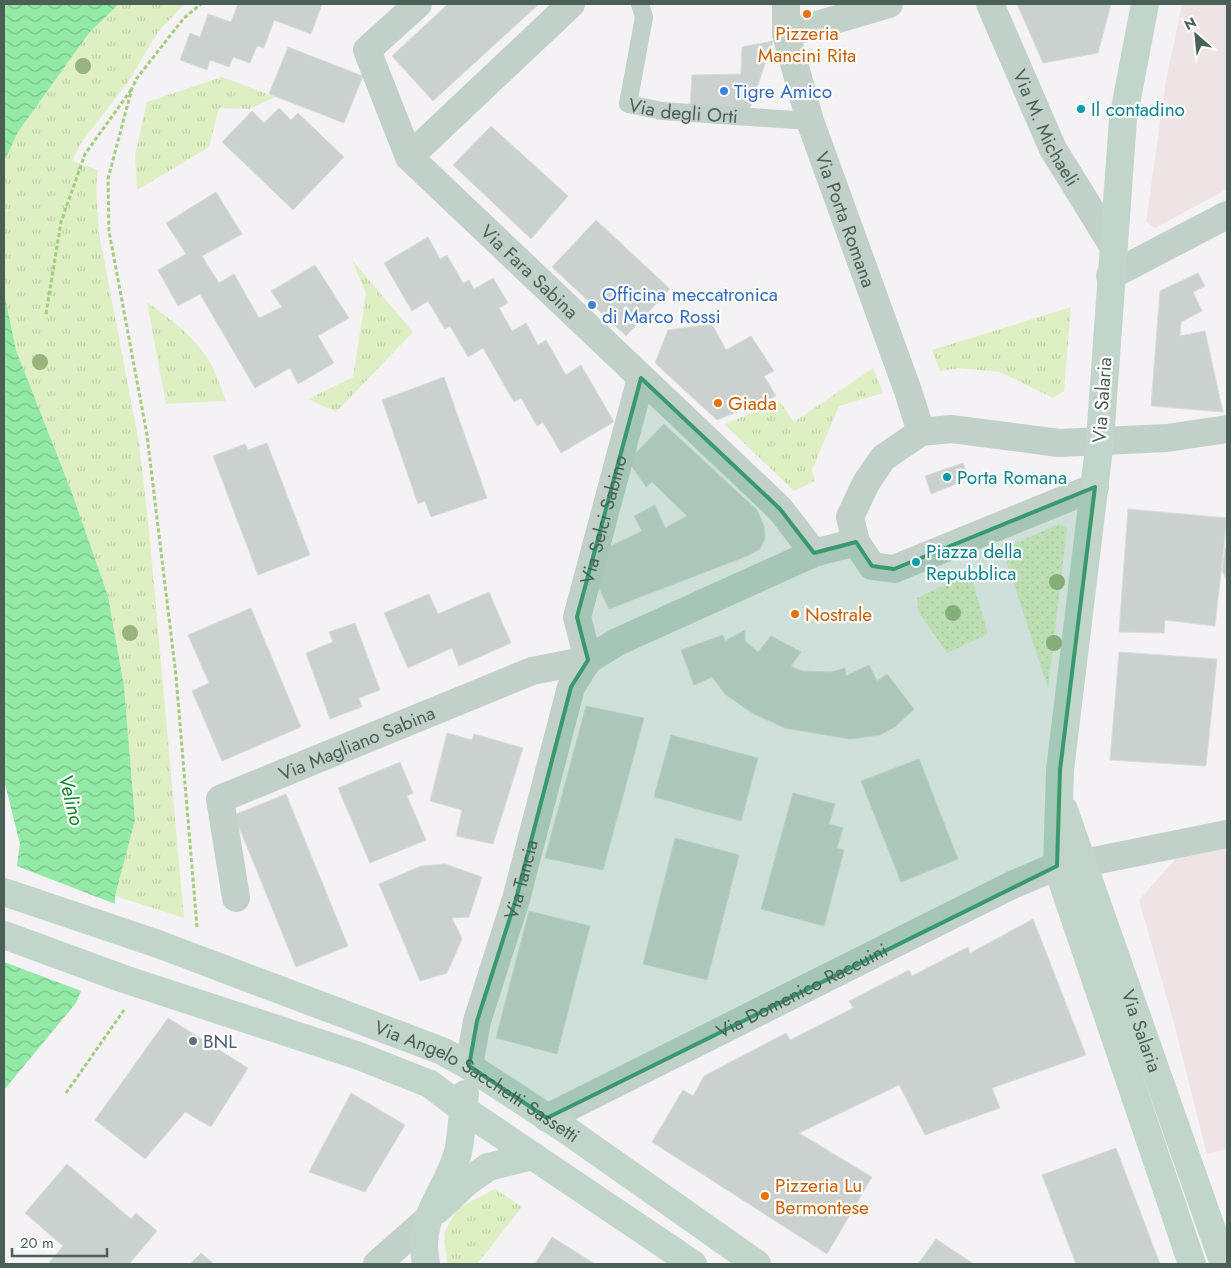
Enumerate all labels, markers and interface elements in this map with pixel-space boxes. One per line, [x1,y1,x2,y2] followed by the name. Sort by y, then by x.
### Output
[801,8,813,20] marker: Pizzeria Mancini Rita
[1171,10,1221,60] north arrow
[1181,12,1200,35] text: N
[758,20,856,69] place label: Pizzeria Mancini Rita
[1007,65,1086,191] street label: Via M. Michaeli
[734,78,832,105] place label: Tigre Amico
[718,85,730,97] marker: Tigre Amico
[626,91,739,130] street label: Via degli Orti
[1091,96,1185,123] place label: Il contadino
[1075,103,1087,115] marker: Il contadino
[809,148,883,291] street label: Via Porta Romana
[475,218,585,325] street label: Via Fara Sabina
[602,281,778,330] place label: Officina meccatronica di Marco Rossi
[586,299,598,311] marker: Officina meccatronica di Marco Rossi
[1086,356,1118,444] street label: Via Salaria
[728,390,777,417] place label: Giada
[712,397,724,409] marker: Giada
[573,452,633,587] street label: Via Selci Sabino
[957,464,1067,491] place label: Porta Romana
[941,471,953,483] marker: Porta Romana
[926,538,1022,587] place label: Piazza della Repubblica
[910,556,922,568] marker: Piazza della Repubblica
[805,601,872,628] place label: Nostrale
[789,608,801,620] marker: Nostrale
[274,699,439,787] street label: Via Magliano Sabina
[51,772,91,829] water label: Velino
[497,837,544,923] street label: Via Tancia
[712,936,892,1045] street label: Via Domenico Raccuini
[1115,986,1169,1076] street label: Via Salaria
[371,1013,585,1149] street label: Via Angelo Sacchetti Sassetti
[203,1028,237,1055] place label: BNL
[187,1035,199,1047] marker: BNL
[775,1172,869,1221] place label: Pizzeria Lu Bermontese
[759,1190,771,1202] marker: Pizzeria Lu Bermontese
[12,1226,108,1258] scale bar
[20,1232,54,1254] text: 20 m

